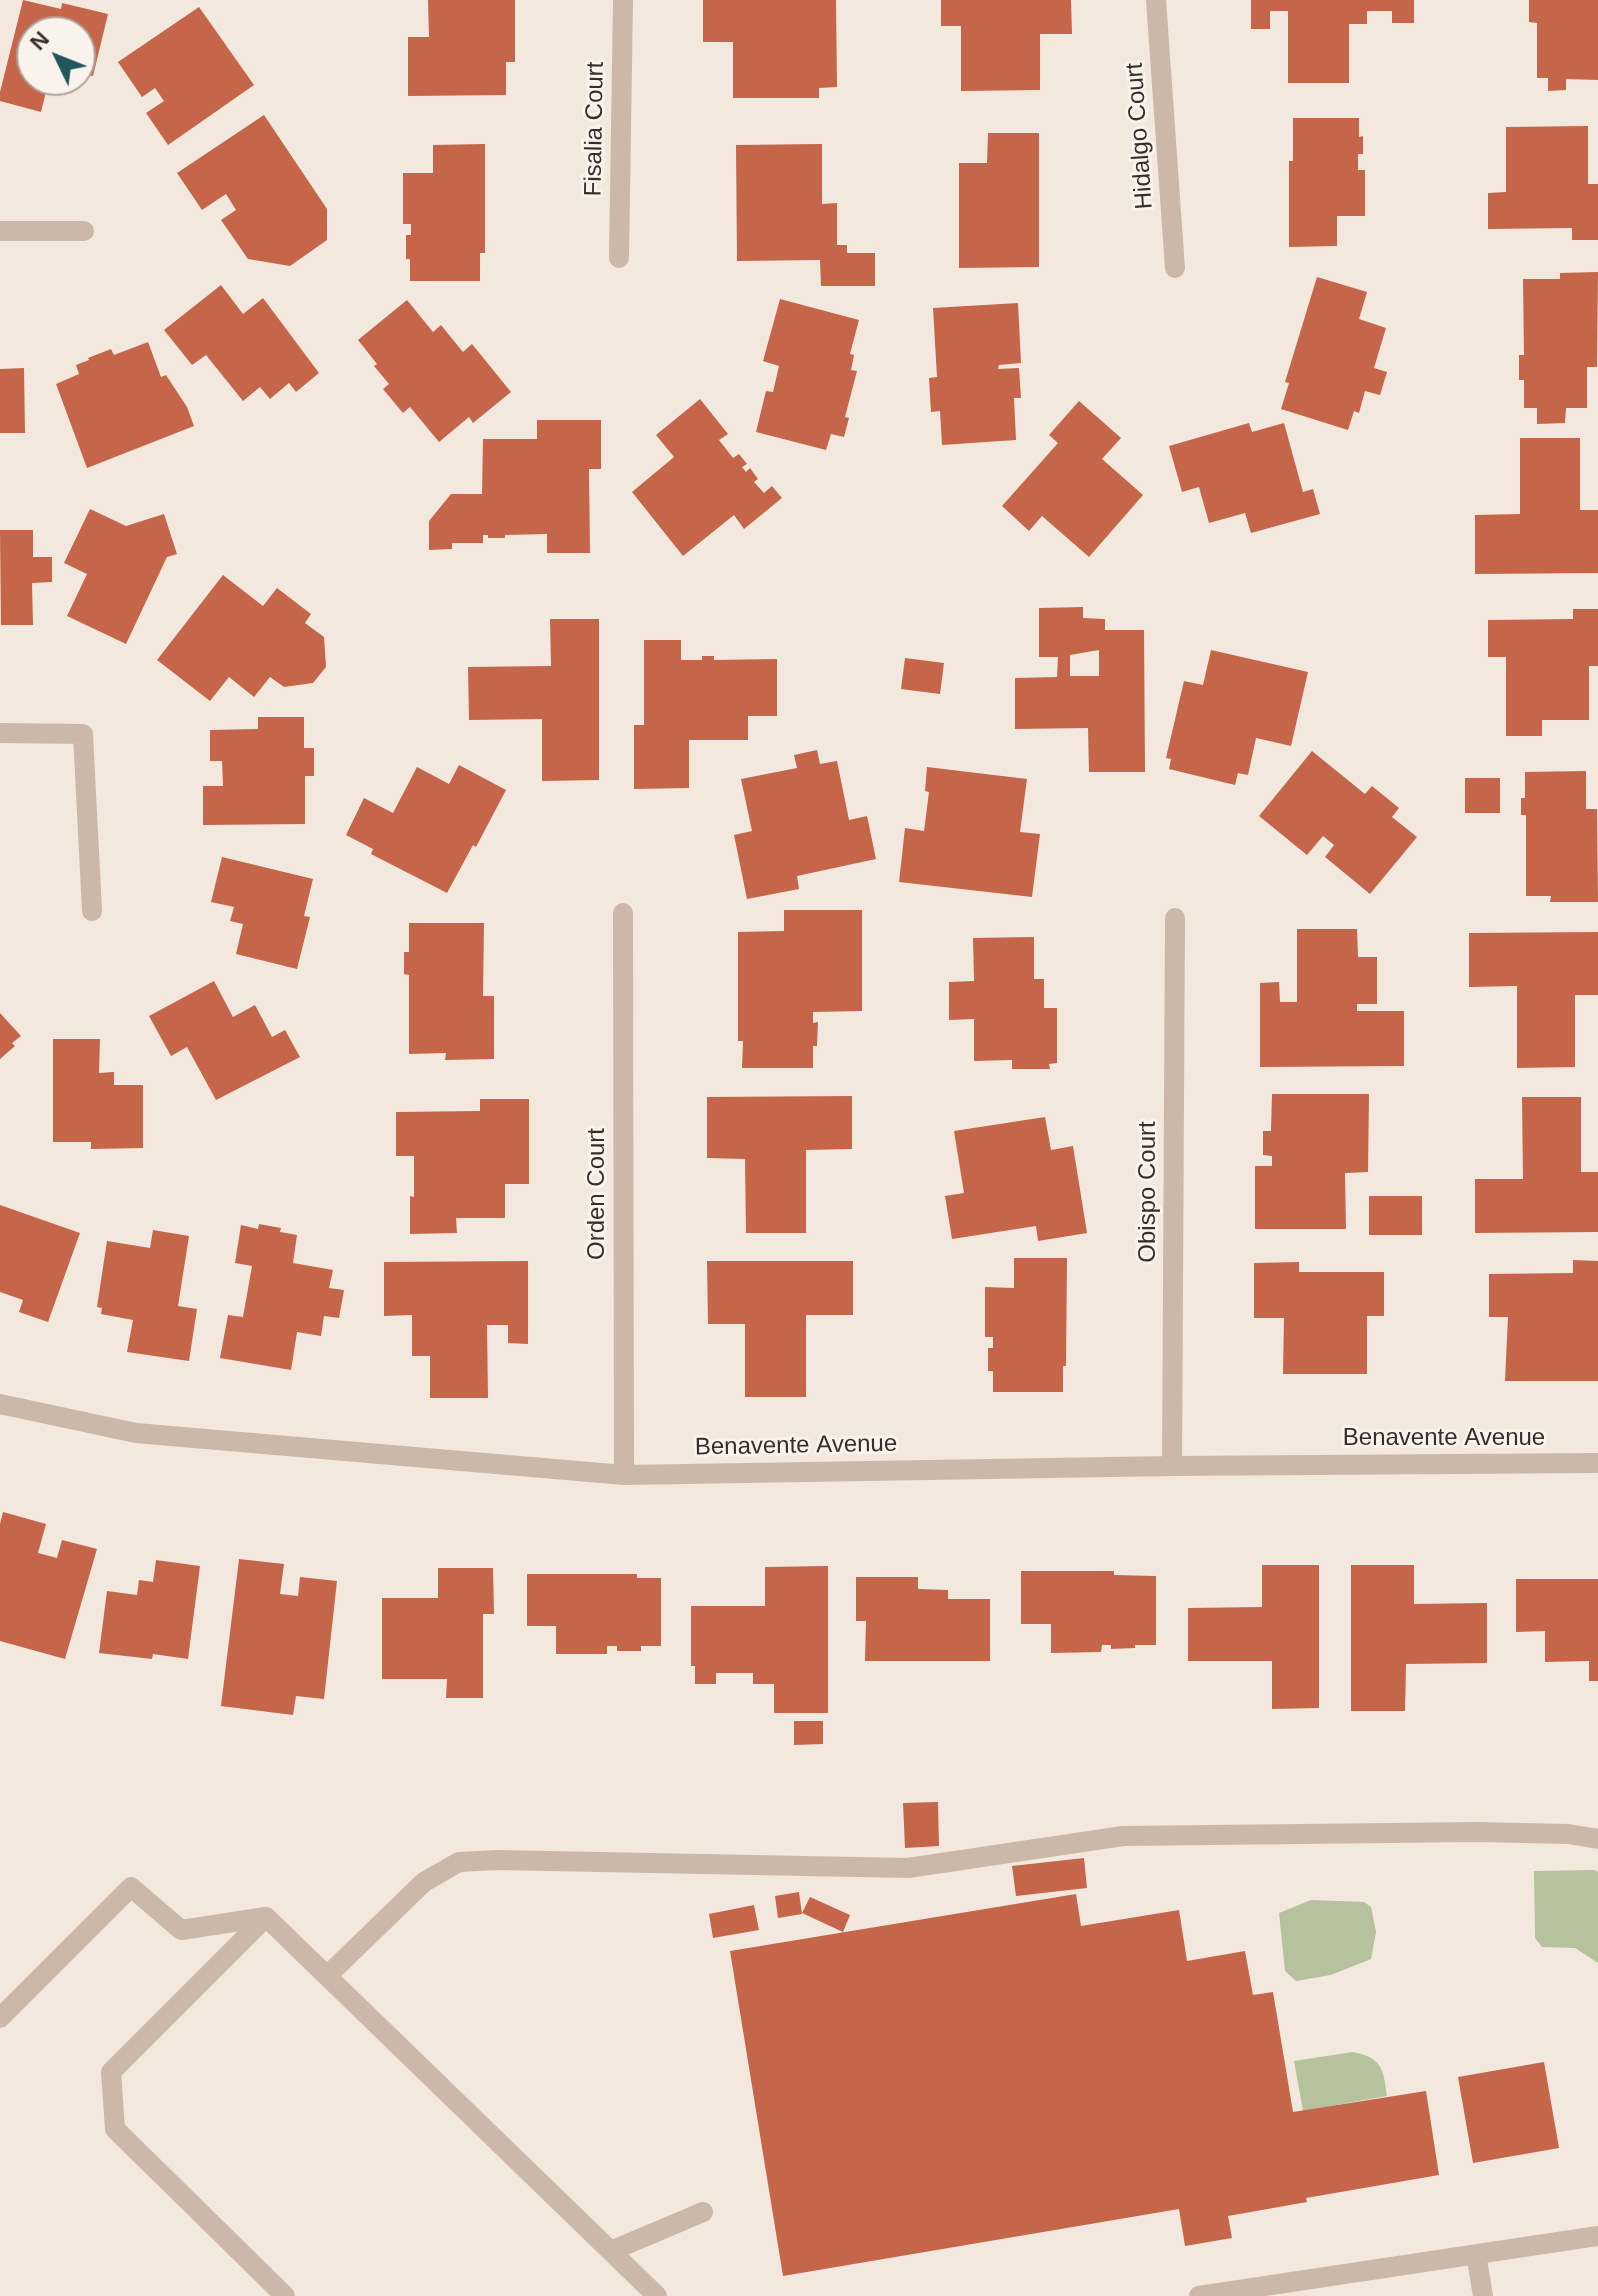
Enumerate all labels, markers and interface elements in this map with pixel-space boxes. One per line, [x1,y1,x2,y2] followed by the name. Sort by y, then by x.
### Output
[16,16,96,96] north arrow
[25,26,54,55] text: N
[579,61,611,197] street label: Fisalia Court
[1121,62,1159,210] street label: Hidalgo Court
[1134,1121,1162,1263] street label: Obispo Court
[583,1128,611,1260] street label: Orden Court
[1343,1424,1545,1452] street label: Benavente Avenue
[695,1430,897,1462] street label: Benavente Avenue

